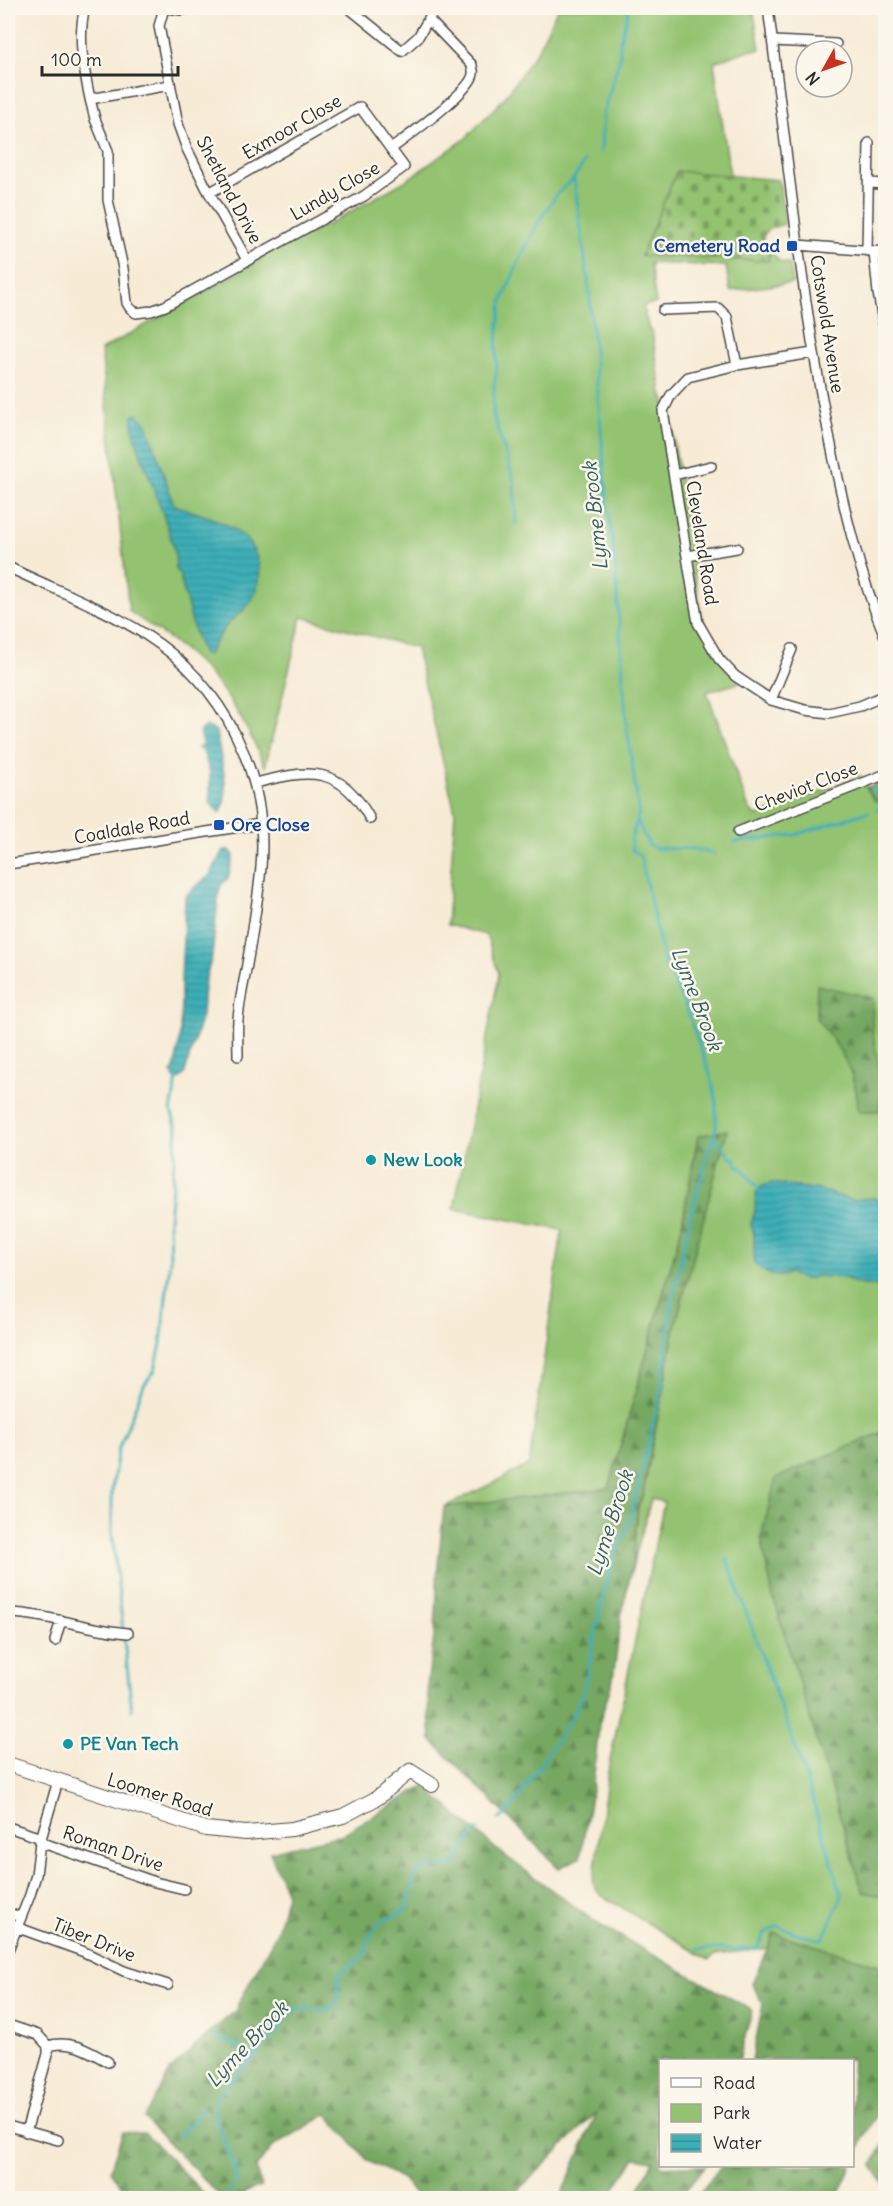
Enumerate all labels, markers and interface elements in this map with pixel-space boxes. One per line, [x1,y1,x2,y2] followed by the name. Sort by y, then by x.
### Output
[42,39,178,77] scale bar
[794,39,854,99] north arrow
[51,48,102,71] text: 100 m
[801,68,824,89] text: N
[238,89,345,164] street label: Exmoor Close
[192,132,267,247] street label: Shetland Drive
[286,156,384,225] street label: Lundy Close
[654,234,780,257] place label: Cemetery Road
[785,239,799,253] marker: Cemetery Road
[805,253,850,395] street label: Cotswold Avenue
[576,459,613,571] water label: Lyme Brook
[681,479,724,607] street label: Cleveland Road
[751,756,861,817] street label: Cheviot Close
[72,806,192,849] street label: Coaldale Road
[231,813,310,836] place label: Ore Close
[212,818,226,832] marker: Ore Close
[666,944,729,1056] water label: Lyme Brook
[383,1148,462,1171] place label: New Look
[364,1153,378,1167] marker: New Look
[581,1466,639,1578] water label: Lyme Brook
[80,1732,179,1755] place label: PE Van Tech
[61,1737,75,1751] marker: PE Van Tech
[105,1768,216,1822] street label: Loomer Road
[60,1821,166,1876] street label: Roman Drive
[49,1913,139,1967] street label: Tiber Drive
[200,1994,294,2092] water label: Lyme Brook
[659,2059,854,2167] legend
[713,2071,756,2094] text: Road
[713,2101,750,2124] text: Park
[713,2131,763,2154] text: Water

